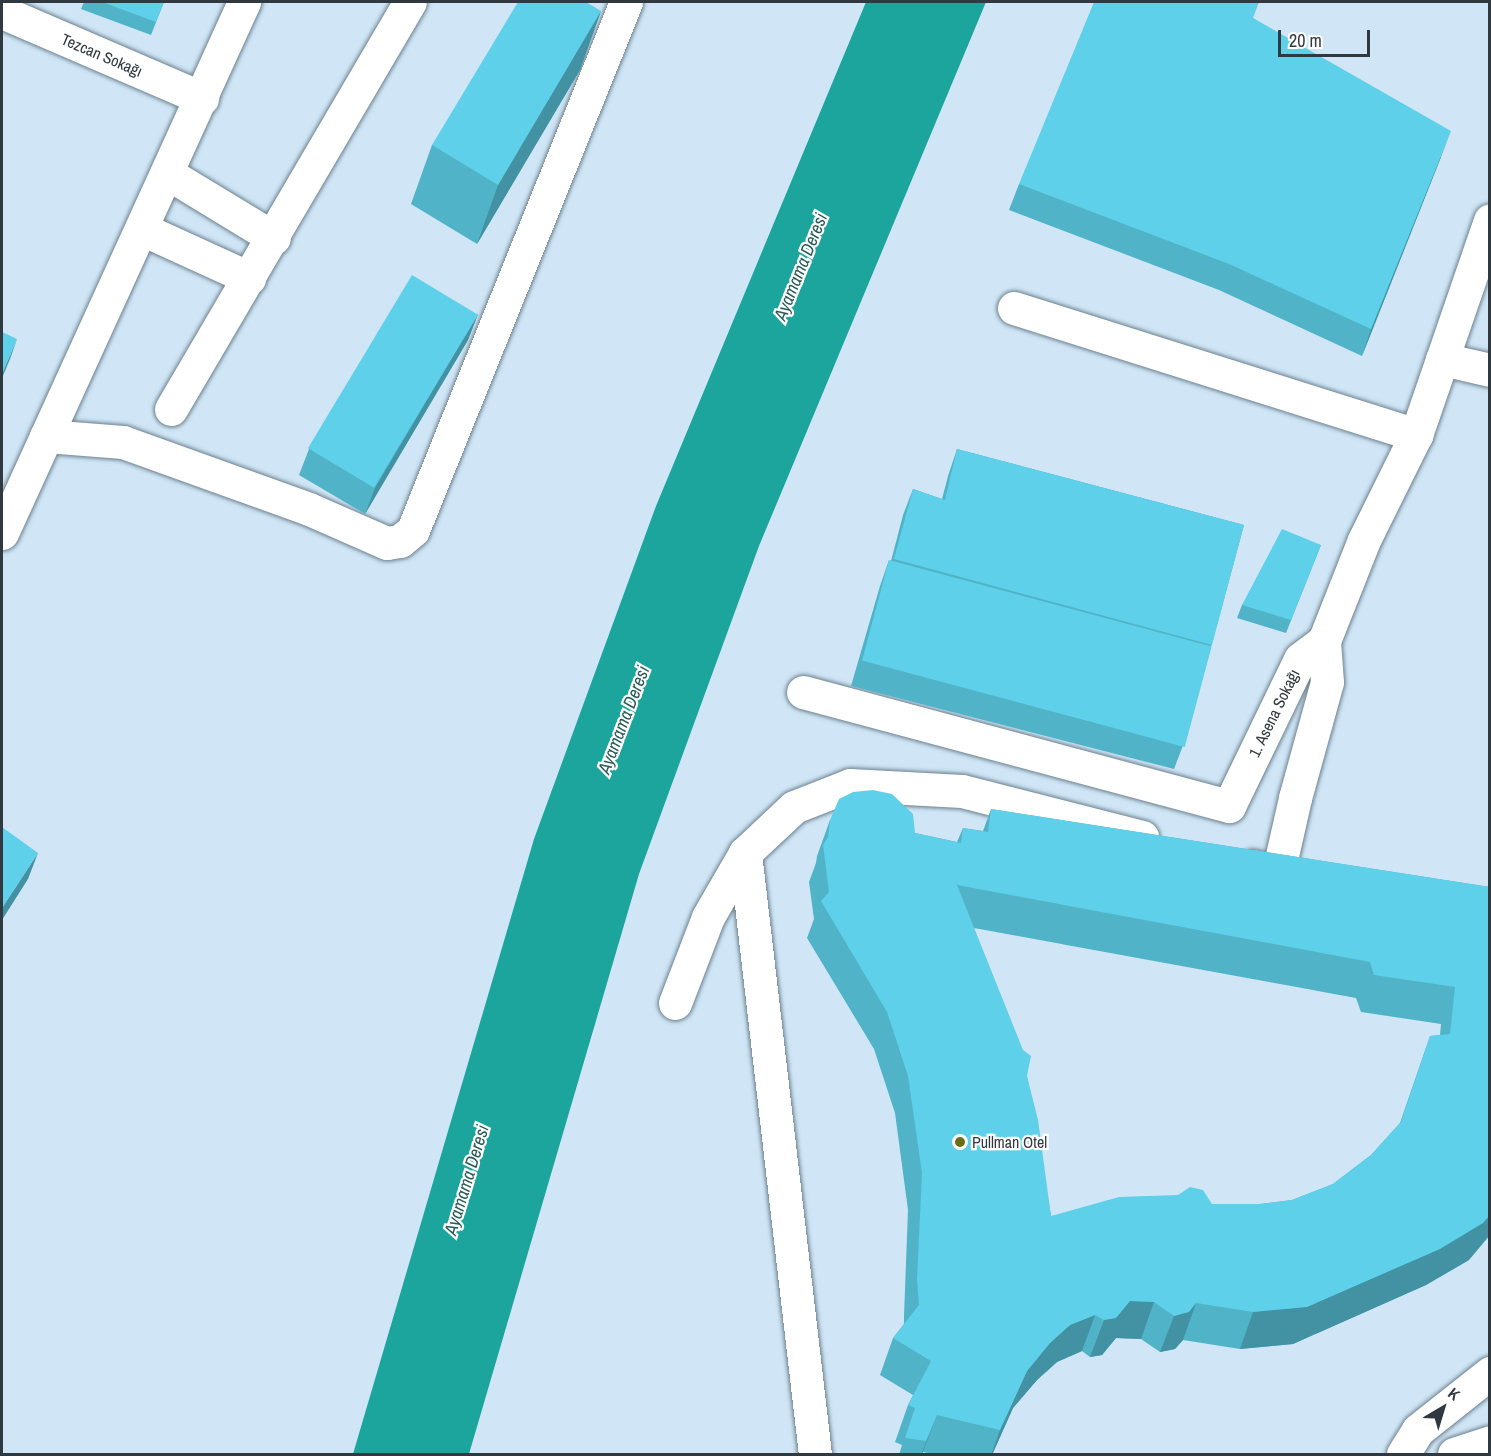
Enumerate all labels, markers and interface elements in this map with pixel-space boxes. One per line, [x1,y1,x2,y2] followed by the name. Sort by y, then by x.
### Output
[1281,18,1372,56] scale bar
[1289,28,1322,53] text: 20 m
[59,29,145,81] street label: Tezcan Sokağı
[770,210,832,324] water label: Ayamama Deresi
[594,663,654,777] water label: Ayamama Deresi
[1244,666,1304,760] street label: 1. Asena Sokağı
[440,1122,494,1238] water label: Ayamama Deresi
[972,1132,1047,1152] place label: Pullman Otel
[953,1135,967,1149] marker: Pullman Otel
[1413,1378,1473,1438] north arrow
[1444,1382,1465,1405] text: K

